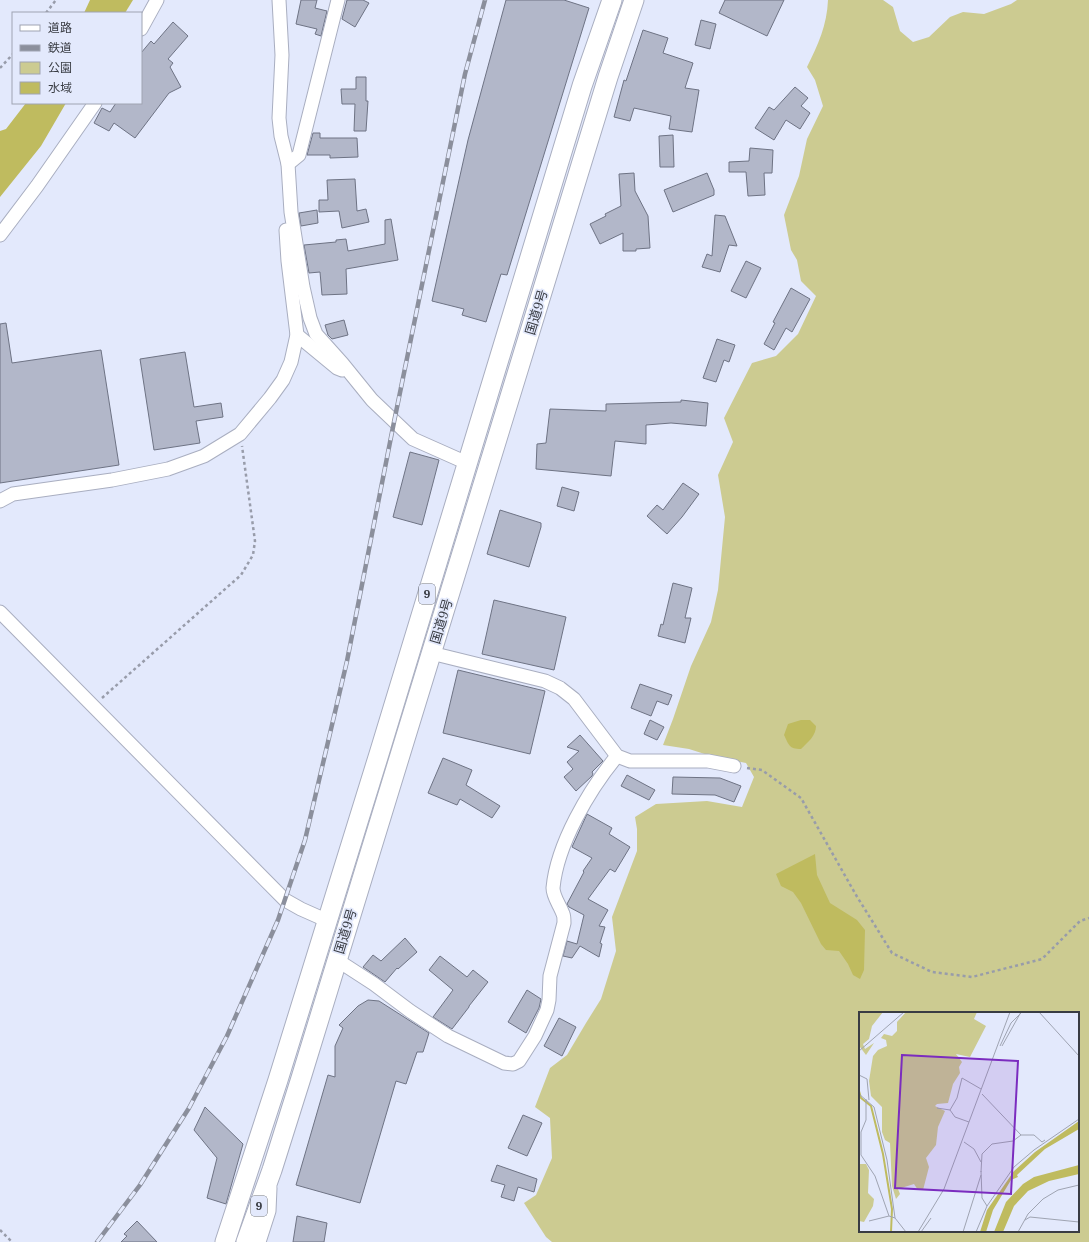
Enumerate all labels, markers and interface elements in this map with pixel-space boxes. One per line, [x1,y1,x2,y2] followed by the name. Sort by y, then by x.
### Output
[12,12,142,104] legend
[48,20,72,35] text: 道路
[48,40,72,55] text: 鉄道
[48,60,72,75] text: 公園
[48,80,72,95] text: 水域
[522,287,551,337] street label: 国道9号
[419,584,435,604] road number: 9
[427,596,456,646] street label: 国道9号
[331,906,360,956] street label: 国道9号
[859,1012,1079,1232] inset map
[251,1196,267,1216] road number: 9

